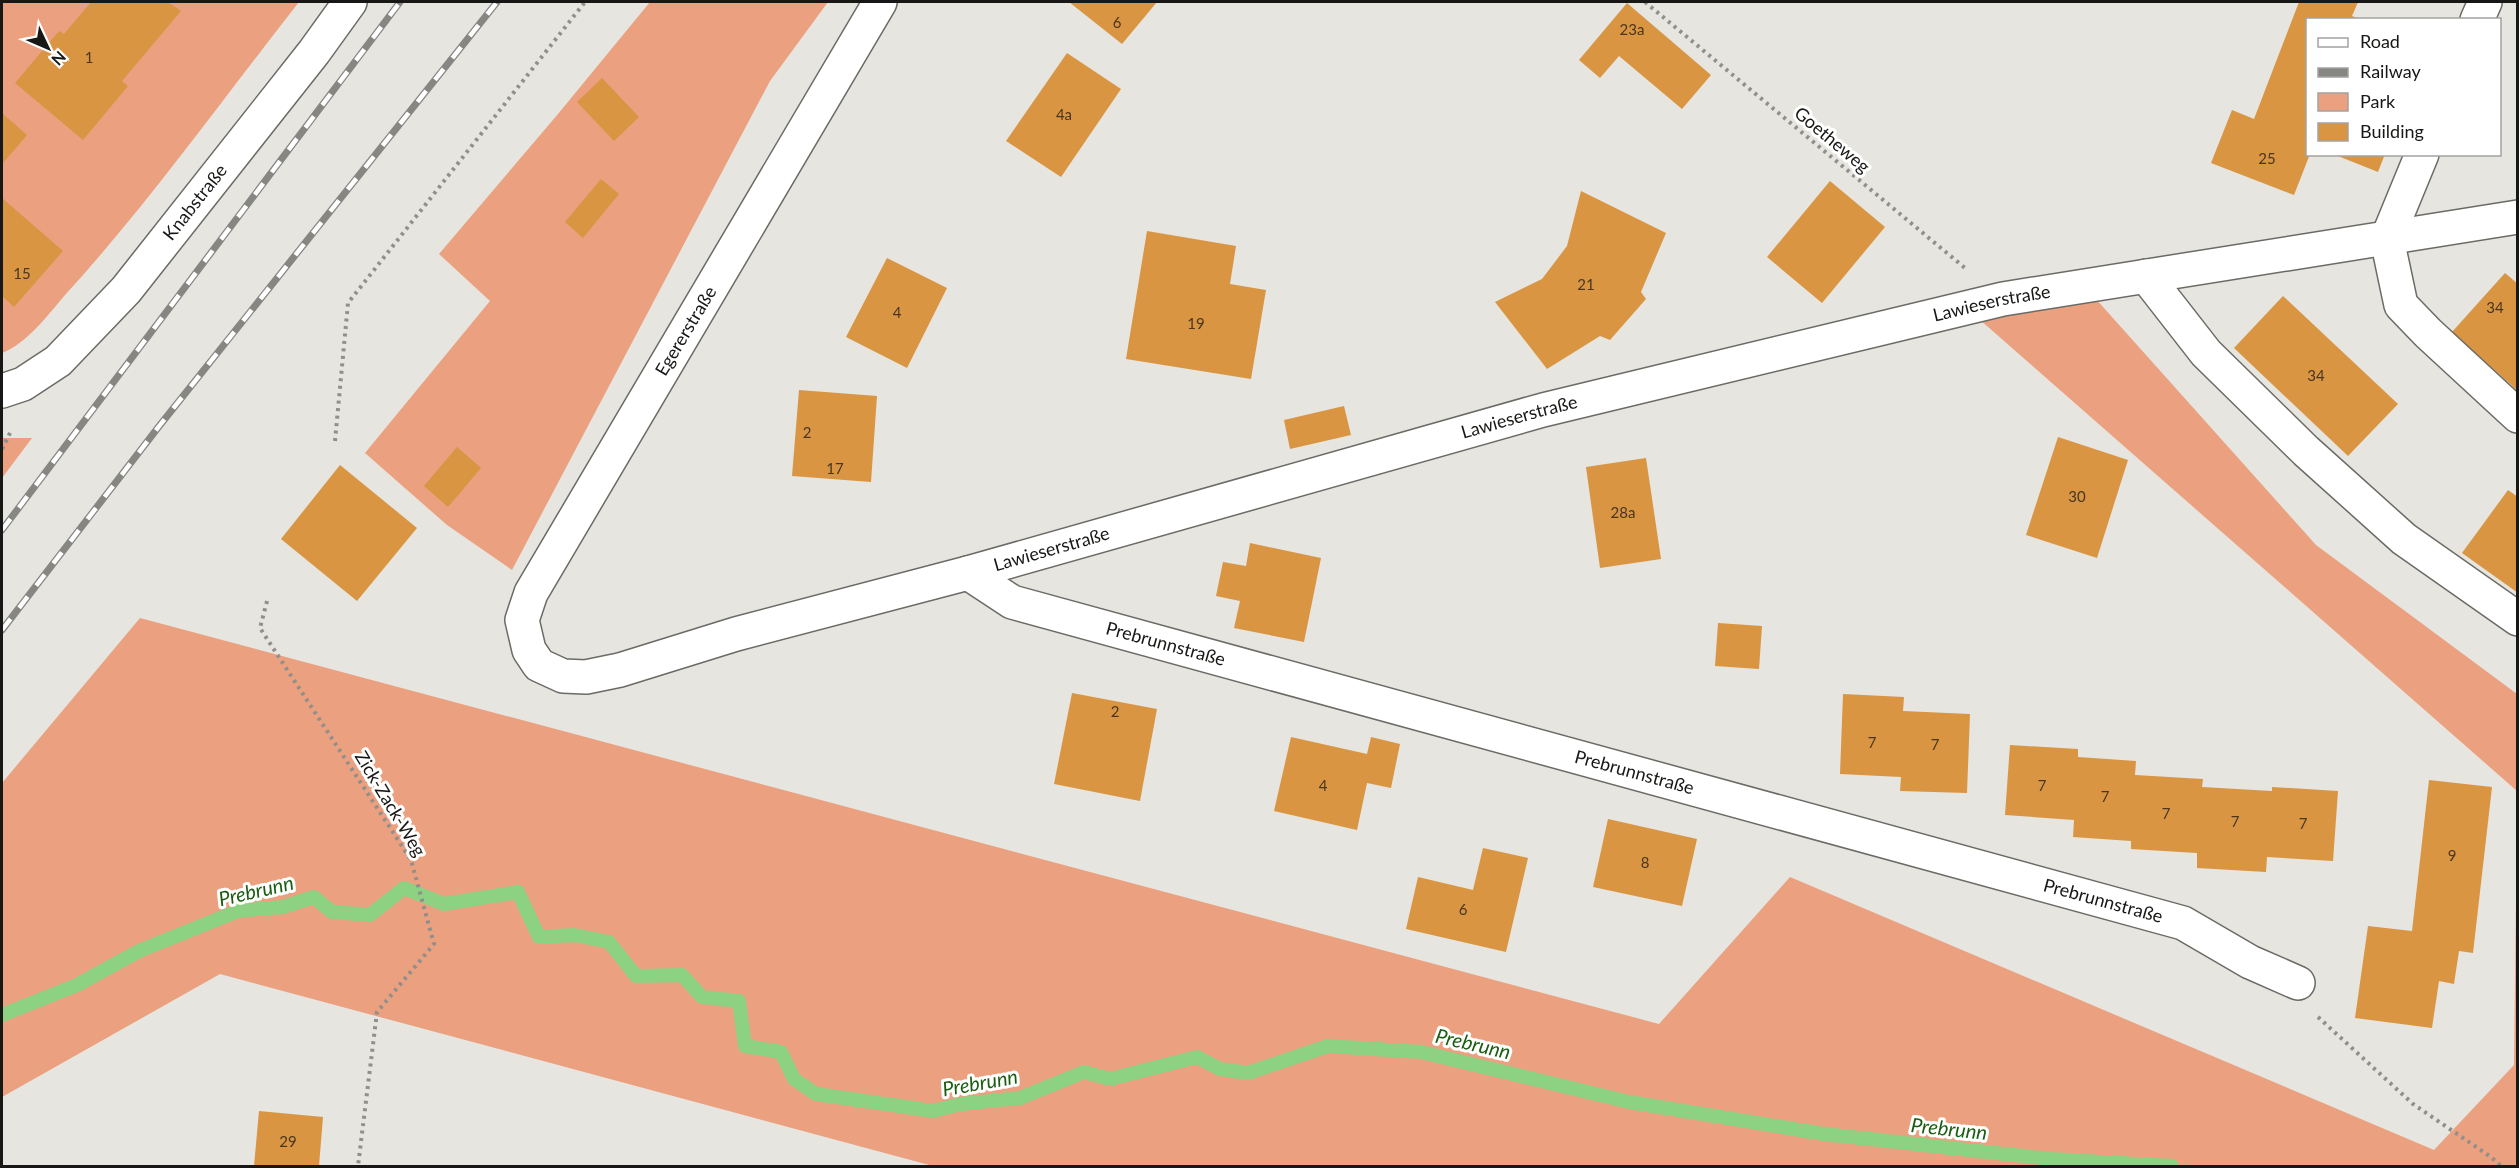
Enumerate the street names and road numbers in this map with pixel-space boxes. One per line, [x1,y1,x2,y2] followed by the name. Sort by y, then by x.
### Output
[1791,101,1875,177] street label: Goetheweg
[158,159,231,244] street label: Knabstraße
[1930,280,2052,326] street label: Lawieserstraße
[650,282,720,379] street label: Egererstraße
[1458,390,1579,443] street label: Lawieserstraße
[991,521,1112,575] street label: Lawieserstraße
[1104,616,1228,670] street label: Prebrunnstraße
[1573,745,1697,798] street label: Prebrunnstraße
[351,747,431,860] street label: Zick-Zack-Weg
[2041,873,2165,927] street label: Prebrunnstraße

